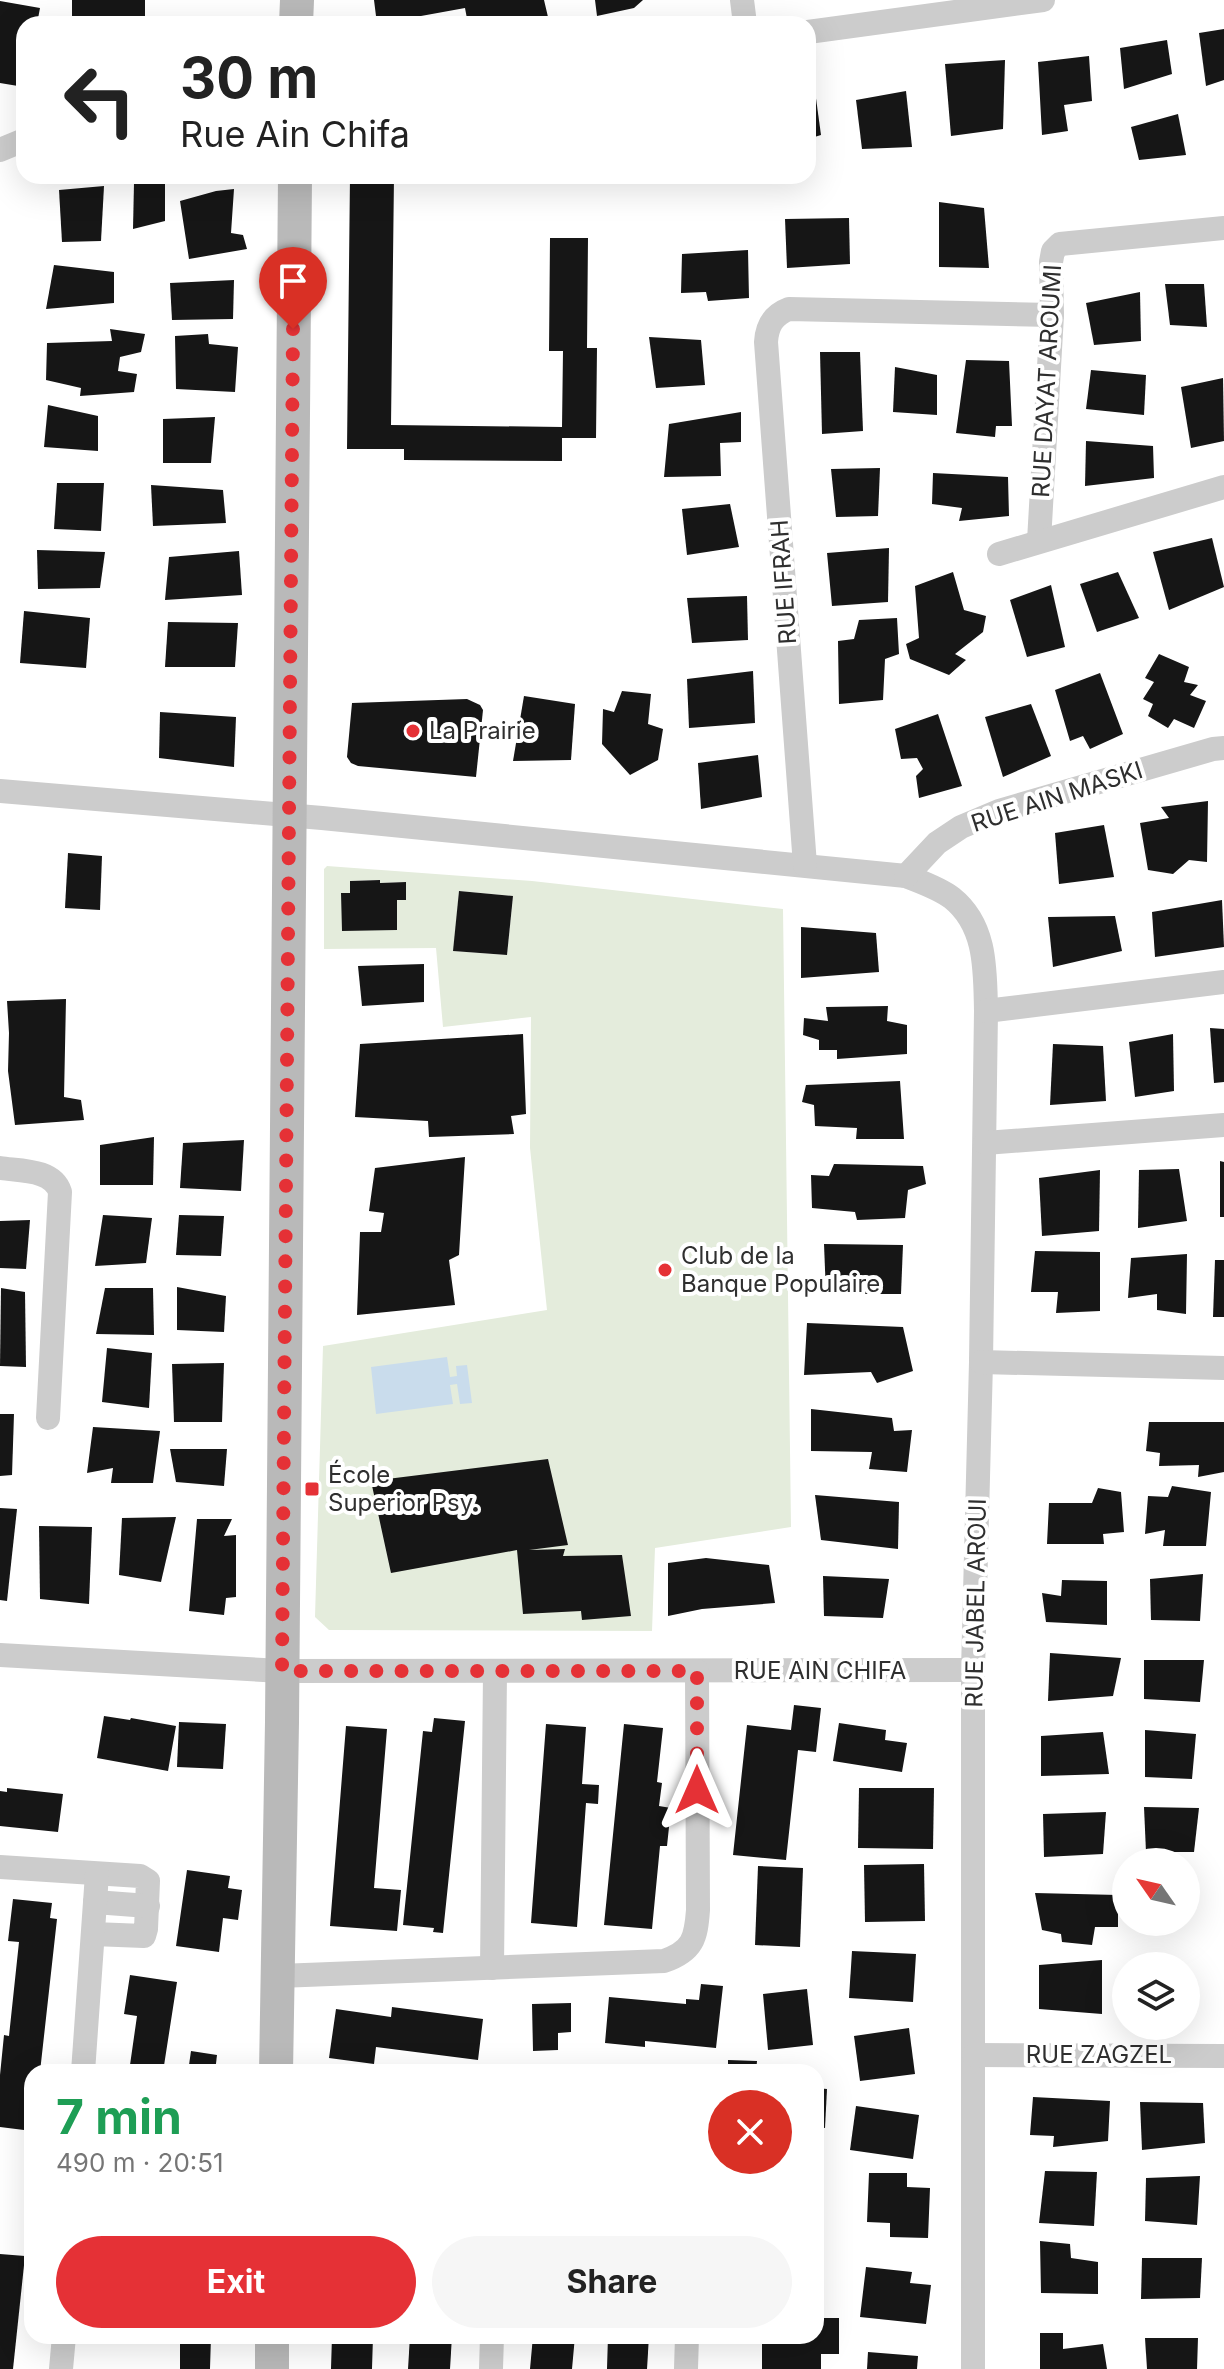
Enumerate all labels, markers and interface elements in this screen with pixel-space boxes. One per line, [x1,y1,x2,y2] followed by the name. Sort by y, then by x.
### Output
[180,44,318,112] text: 30 m
[48,48,152,152] icon: left
[180,112,410,156] text: Rue Ain Chifa
[259,247,327,329] pin
[271,259,315,303] icon: arrive
[1026,264,1067,498] street label: RUE DAYAT AROUMI
[765,519,802,645] street label: RUE IFRAH
[429,716,536,745] place label: La Prairie
[404,722,422,740] marker: La Prairie
[967,755,1146,838] street label: RUE AIN MASKI
[681,1241,880,1298] place label: Club de la Banque Populaire
[656,1261,674,1279] marker: Club de la Banque Populaire
[328,1459,479,1517] place label: École Superior Psy.
[303,1480,321,1498] marker: École Superior Psy.
[959,1498,992,1708] street label: RUE JABEL AROUI
[734,1656,906,1685] street label: RUE AIN CHIFA
[655,1748,739,1832] position arrow
[1112,1848,1200,1936] north arrow
[1112,1848,1200,2040] map controls
[1112,1952,1200,2040] button: layers
[1026,2040,1172,2069] street label: RUE ZAGZEL
[56,2087,182,2146] text: 7 min
[708,2090,792,2174] button: close
[56,2147,224,2178] text: 490 m · 20:51
[56,2236,416,2328] button: Exit
[432,2236,792,2328] button: Share

